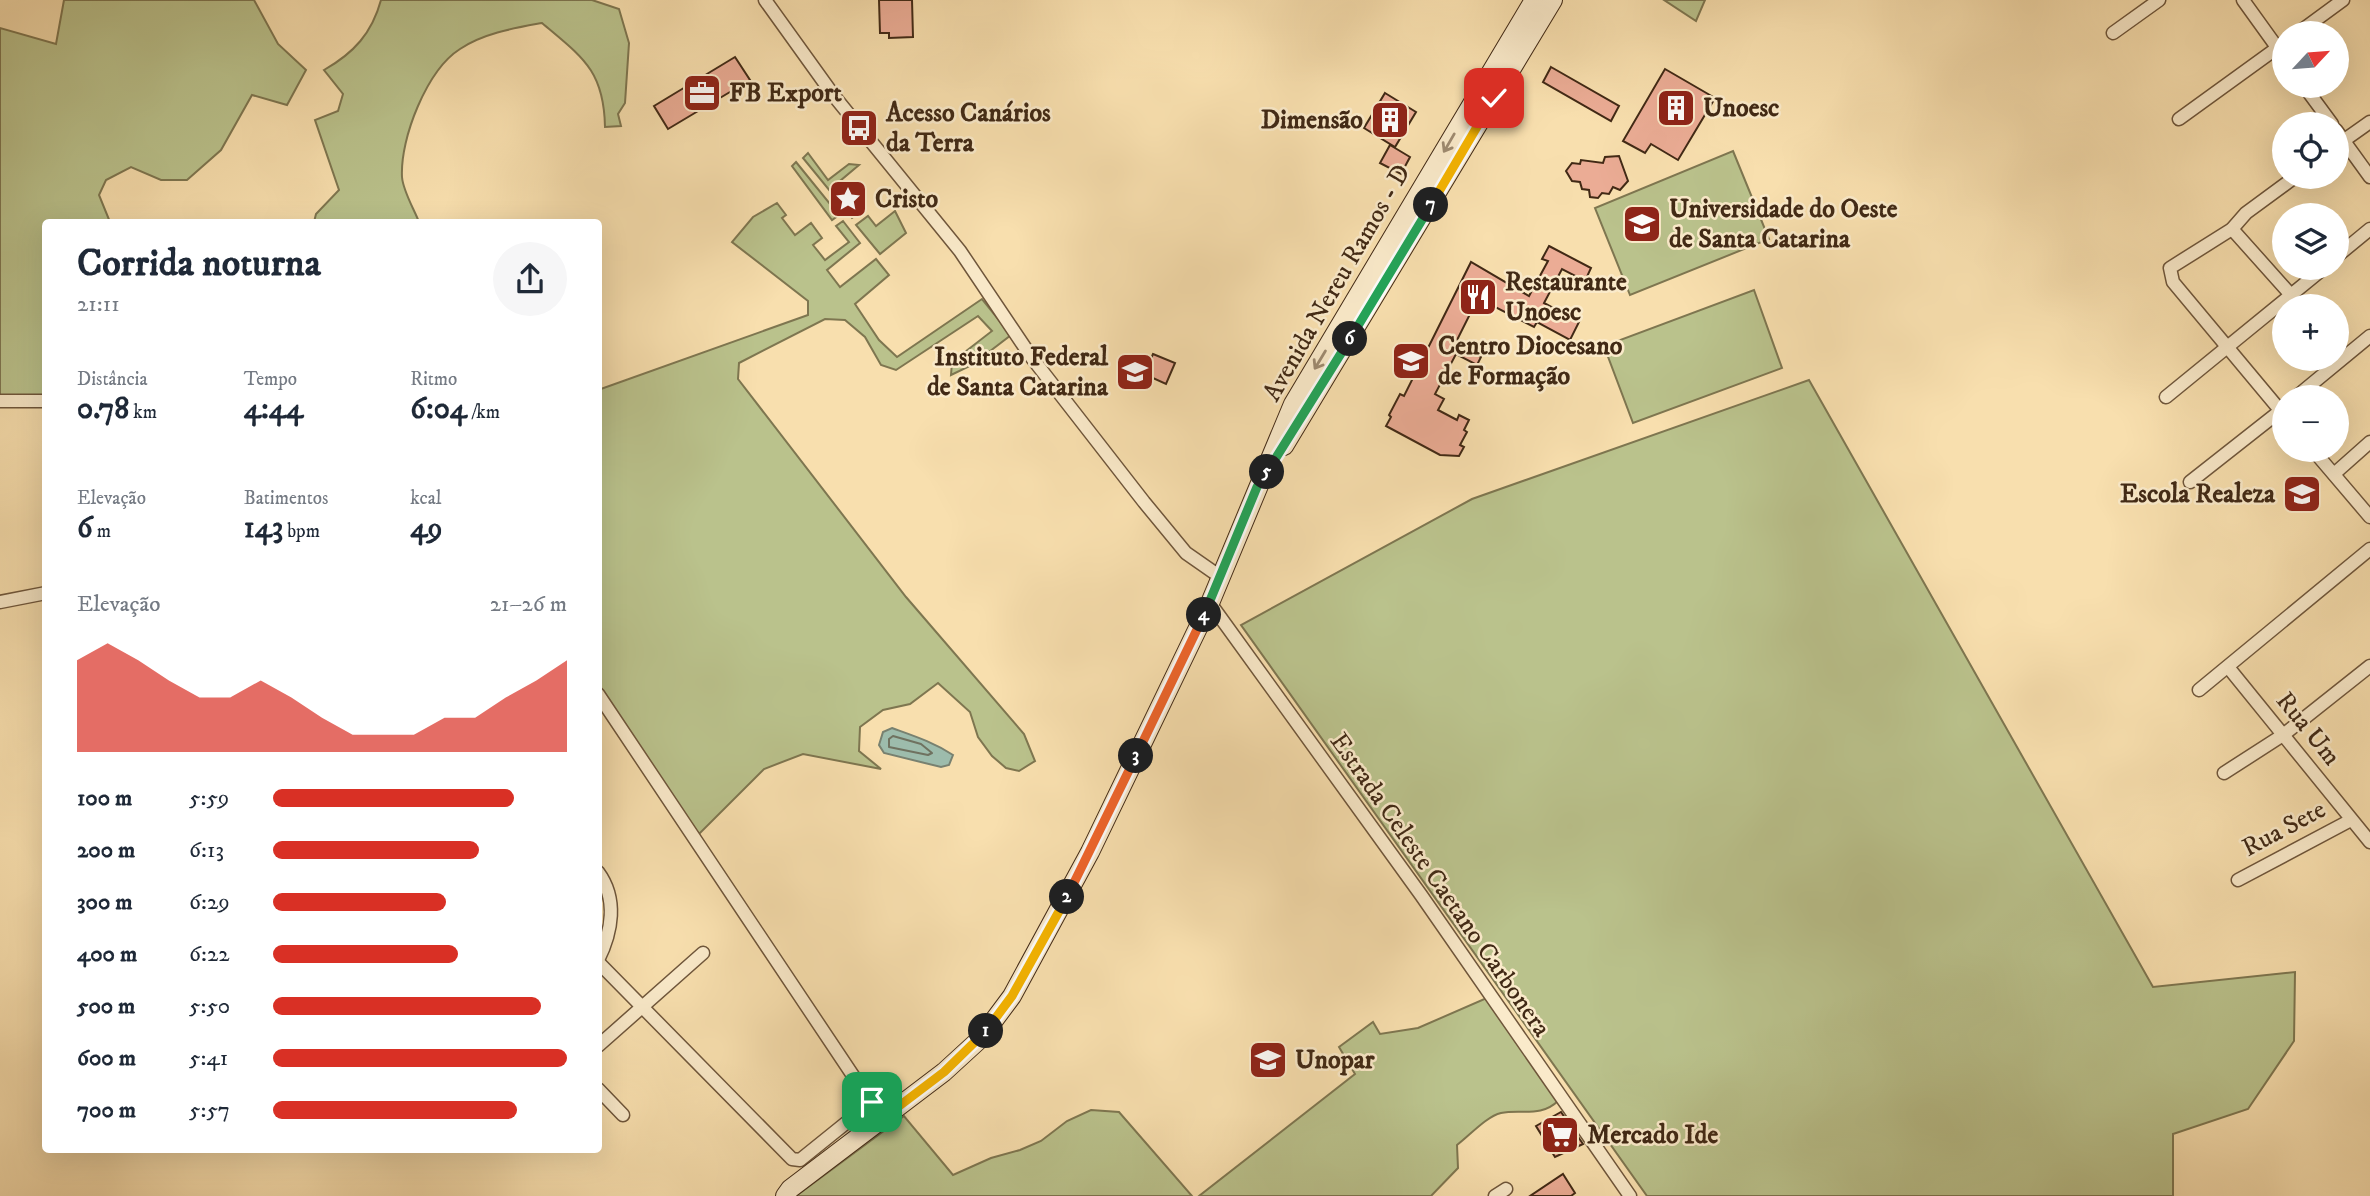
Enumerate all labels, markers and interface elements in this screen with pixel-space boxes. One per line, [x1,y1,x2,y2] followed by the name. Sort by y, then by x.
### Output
[2272,21,2348,98] north arrow
[2272,21,2349,462] map controls
[1464,68,1524,128] pin
[681,72,723,114] office icon: FB Export
[729,77,842,110] place label: FB Export
[1475,79,1513,117] icon: check
[1655,87,1697,129] building icon: Unoesc
[1703,92,1779,125] place label: Unoesc
[885,97,1051,160] place label: Acesso Canários da Terra
[1369,99,1411,141] building icon: Dimensão
[1261,104,1363,137] place label: Dimensão
[838,107,880,149] bus stop icon: Acesso Canários da Terra
[2272,112,2349,189] button: locate
[1441,132,1455,152] one-way arrow
[1256,159,1418,407] street label: Avenida Nereu Ramos - D
[827,178,869,220] place icon: Cristo
[875,183,939,216] place label: Cristo
[1414,188,1448,222] pin: 7
[1425,193,1436,216] text: 7
[1669,193,1898,256] place label: Universidade do Oeste de Santa Catarina
[1621,203,1663,245] school or university icon: Universidade do Oeste de Santa Catarina
[2272,203,2349,280] button: layers
[77,240,321,288] text: Corrida noturna
[493,242,567,316] button: share
[1505,266,1627,329] place label: Restaurante Unoesc
[1457,276,1499,318] restaurant icon: Restaurante Unoesc
[77,290,120,319] text: 21:11
[2272,294,2349,371] button: +
[1332,322,1368,356] pin: 6
[1345,327,1354,350] text: 6
[1438,330,1623,393] place label: Centro Diocesano de Formação
[1390,340,1432,382] school or university icon: Centro Diocesano de Formação
[927,341,1109,404] place label: Instituto Federal de Santa Catarina
[1313,349,1327,369] one-way arrow
[1114,351,1156,393] school or university icon: Instituto Federal de Santa Catarina
[77,368,148,391] text: Distância
[244,368,297,391] text: Tempo
[410,368,457,391] text: Ritmo
[2272,385,2349,462] button: −
[77,391,129,428] text: 0.78
[244,391,303,428] text: 4:44
[410,391,467,428] text: 6:04
[129,401,157,424] text: km
[467,401,500,424] text: /km
[1250,454,1284,490] pin: 5
[1262,460,1271,483] text: 5
[2281,473,2323,515] school or university icon: Escola Realeza
[2120,478,2276,511] place label: Escola Realeza
[77,487,146,510] text: Elevação
[244,487,328,510] text: Batimentos
[410,487,442,510] text: kcal
[77,510,93,547] text: 6
[244,510,283,547] text: 143
[410,510,443,547] text: 49
[93,520,111,543] text: m
[283,520,320,543] text: bpm
[77,590,160,619] text: Elevação
[490,590,567,619] text: 21–26 m
[1186,598,1222,632] pin: 4
[1198,603,1209,626] text: 4
[2268,685,2348,773] street label: Rua Um
[1322,727,1558,1043] street label: Estrada Celeste Caetano Carbonera
[1118,738,1154,774] pin: 3
[1132,744,1139,767] text: 3
[77,784,132,813] text: 100 m
[189,784,229,813] text: 5:59
[2237,793,2331,865] street label: Rua Sete
[77,836,135,865] text: 200 m
[189,836,224,865] text: 6:13
[1050,880,1084,914] pin: 2
[1062,885,1071,908] text: 2
[77,888,133,917] text: 300 m
[189,888,230,917] text: 6:29
[77,940,137,969] text: 400 m
[189,940,230,969] text: 6:22
[77,992,135,1021] text: 500 m
[189,992,230,1021] text: 5:50
[968,1014,1004,1048] pin: 1
[982,1019,989,1042] text: 1
[1247,1039,1289,1081] school or university icon: Unopar
[77,1044,136,1073] text: 600 m
[189,1044,228,1073] text: 5:41
[1295,1044,1375,1077] place label: Unopar
[842,1072,902,1132] pin
[853,1083,891,1121] icon: arrive
[77,1096,136,1125] text: 700 m
[189,1096,230,1125] text: 5:57
[1539,1114,1581,1156] supermarket icon: Mercado Ide
[1587,1119,1719,1152] place label: Mercado Ide

